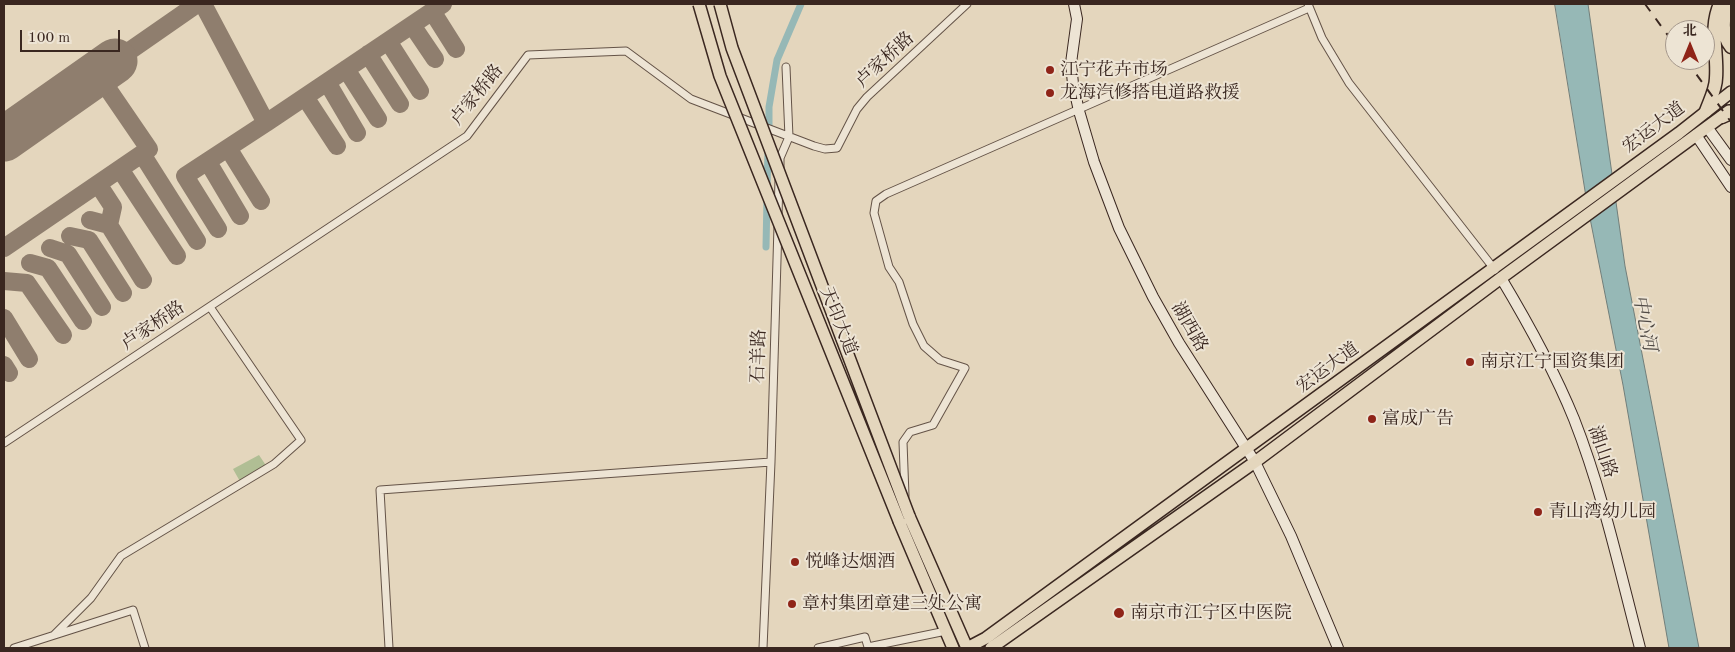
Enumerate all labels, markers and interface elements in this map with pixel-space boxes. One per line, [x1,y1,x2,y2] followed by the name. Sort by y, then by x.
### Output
[22,20,122,52] scale bar
[1665,20,1715,70] north arrow
[1683,24,1697,38] text: 北
[851,28,919,92] street label: 卢家桥路
[28,31,70,46] text: 100 m
[1060,59,1168,81] place label: 江宁花卉市场
[446,60,508,130] street label: 卢家桥路
[1044,64,1056,76] marker: 江宁花卉市场
[1060,82,1240,104] place label: 龙海汽修搭电道路救援
[1044,87,1056,99] marker: 龙海汽修搭电道路救援
[1619,98,1689,158] street label: 宏运大道
[815,284,861,358] street label: 天印大道
[1627,293,1661,353] water label: 中心河
[117,297,189,355] street label: 卢家桥路
[1166,298,1212,356] street label: 湖西路
[747,329,771,383] street label: 石羊路
[1293,338,1363,398] street label: 宏运大道
[1480,351,1624,373] place label: 南京江宁国资集团
[1464,356,1476,368] marker: 南京江宁国资集团
[1382,408,1454,430] place label: 富成广告
[1366,413,1378,425] marker: 富成广告
[1583,423,1621,481] street label: 湖山路
[1548,501,1656,523] place label: 青山湾幼儿园
[1532,506,1544,518] marker: 青山湾幼儿园
[805,551,895,573] place label: 悦峰达烟酒
[789,556,801,568] marker: 悦峰达烟酒
[802,593,982,615] place label: 章村集团章建三处公寓
[786,598,798,610] marker: 章村集团章建三处公寓
[1130,602,1292,624] place label: 南京市江宁区中医院
[1112,606,1126,620] marker: 南京市江宁区中医院

